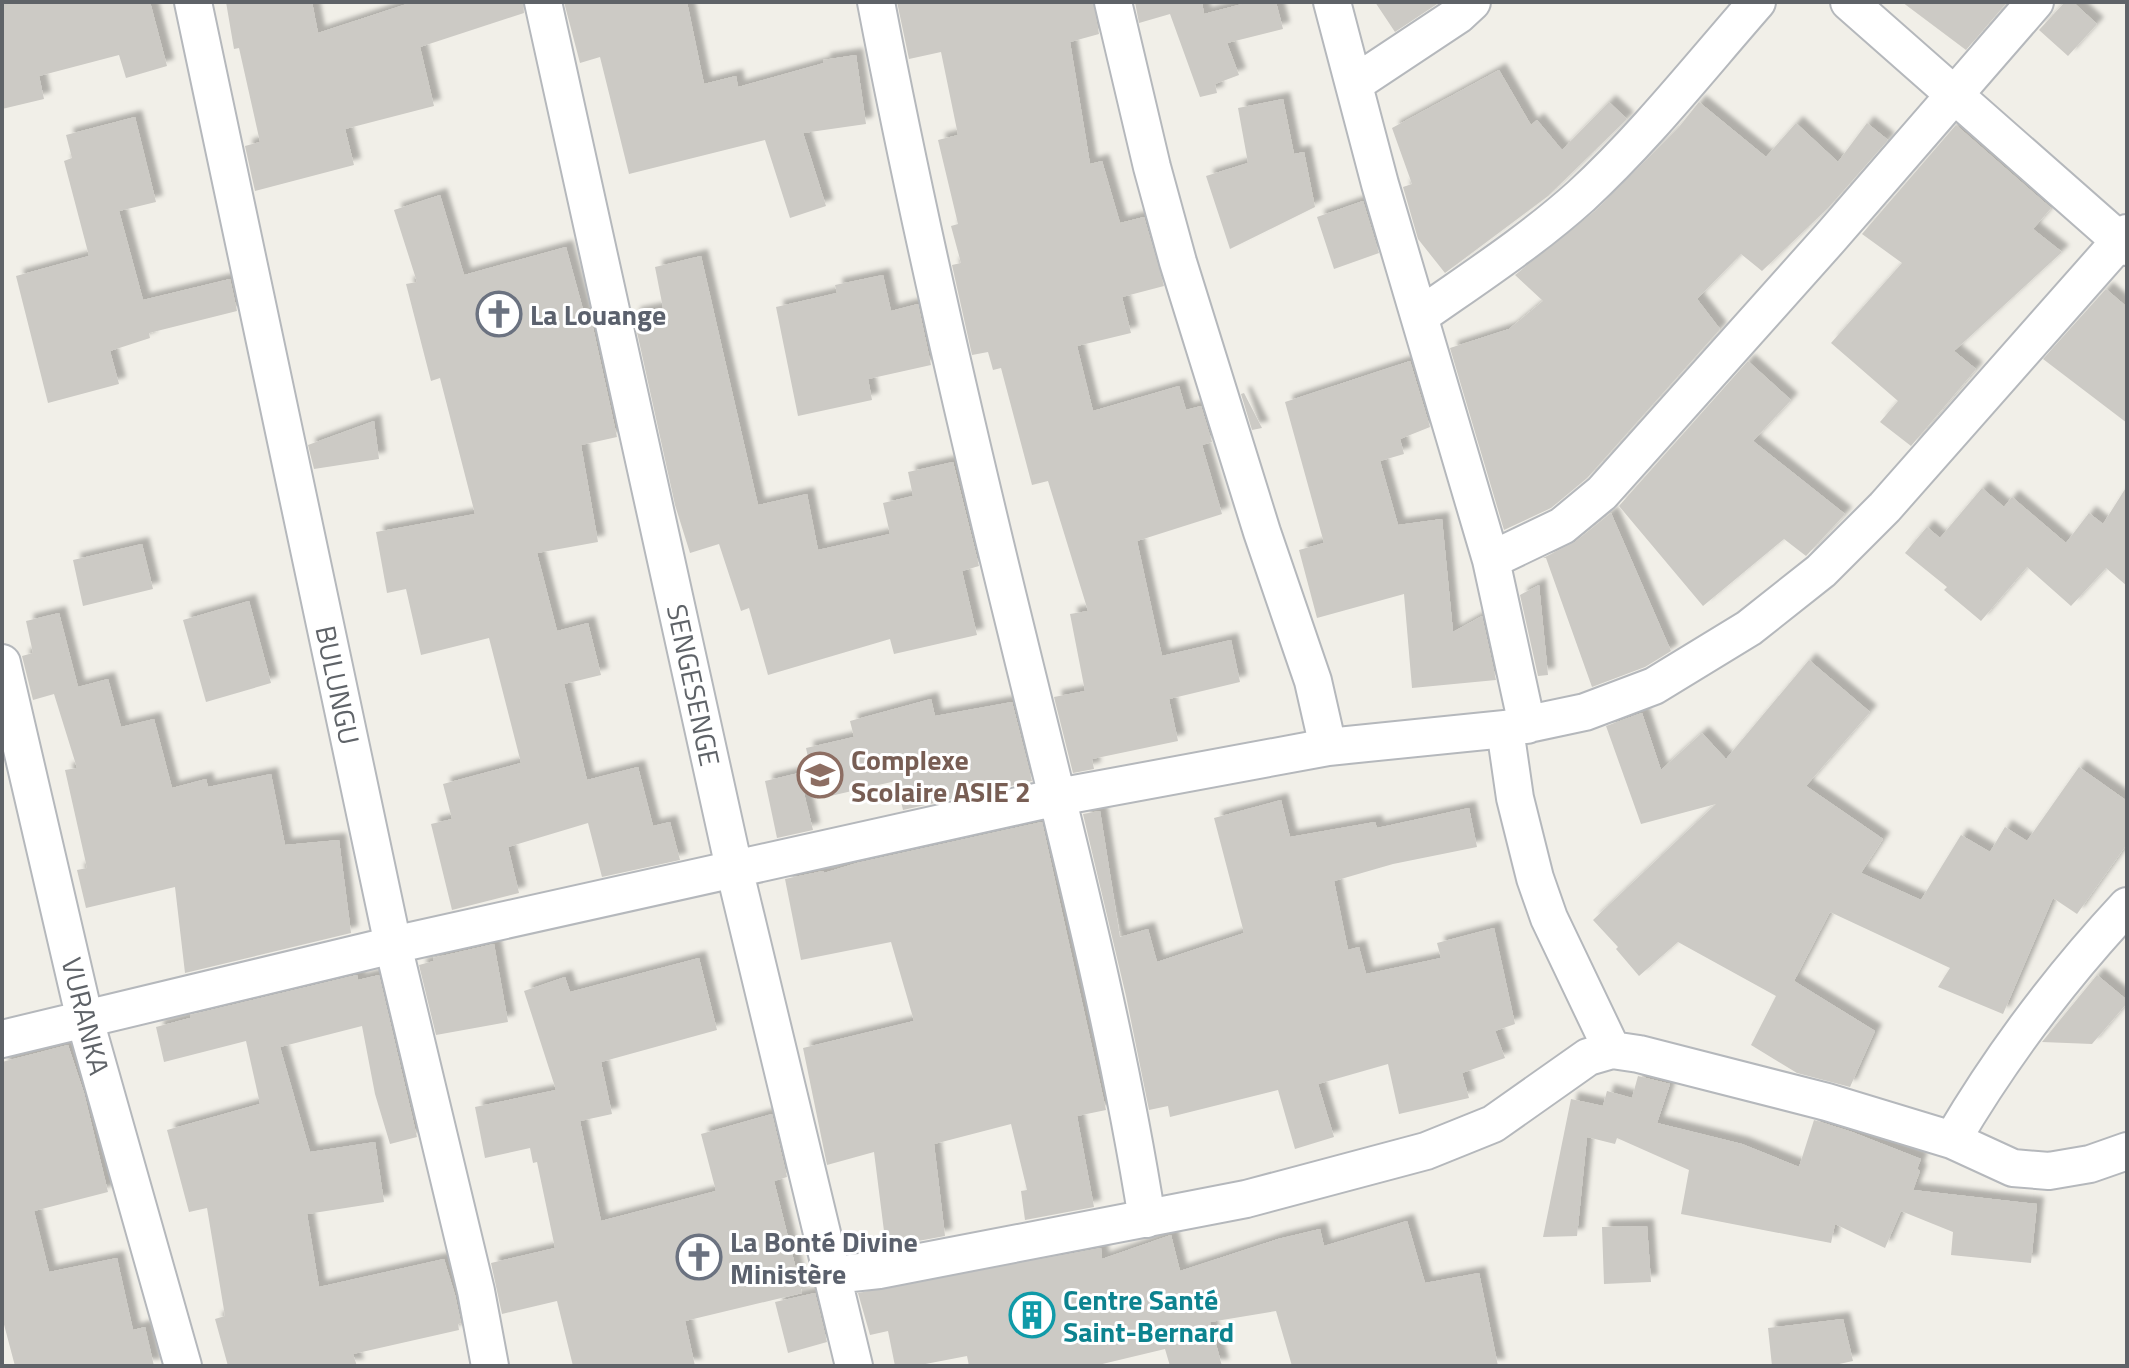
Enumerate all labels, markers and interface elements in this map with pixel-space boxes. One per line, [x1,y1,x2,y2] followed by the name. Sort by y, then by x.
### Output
[475,290,523,338] church icon: La Louange
[530,293,666,336] place label: La Louange
[656,600,732,770] street label: SENGESENGE
[304,622,372,748] street label: BULUNGU
[851,738,1031,813] place label: Complexe Scolaire ASIE 2
[796,751,844,799] school or university icon: Complexe Scolaire ASIE 2
[51,953,121,1080] street label: VURANKA
[730,1220,918,1295] place label: La Bonté Divine Ministère
[675,1233,723,1281] church icon: La Bonté Divine Ministère
[1063,1278,1234,1353] place label: Centre Santé Saint-Bernard
[1008,1291,1056,1339] building icon: Centre Santé Saint-Bernard

